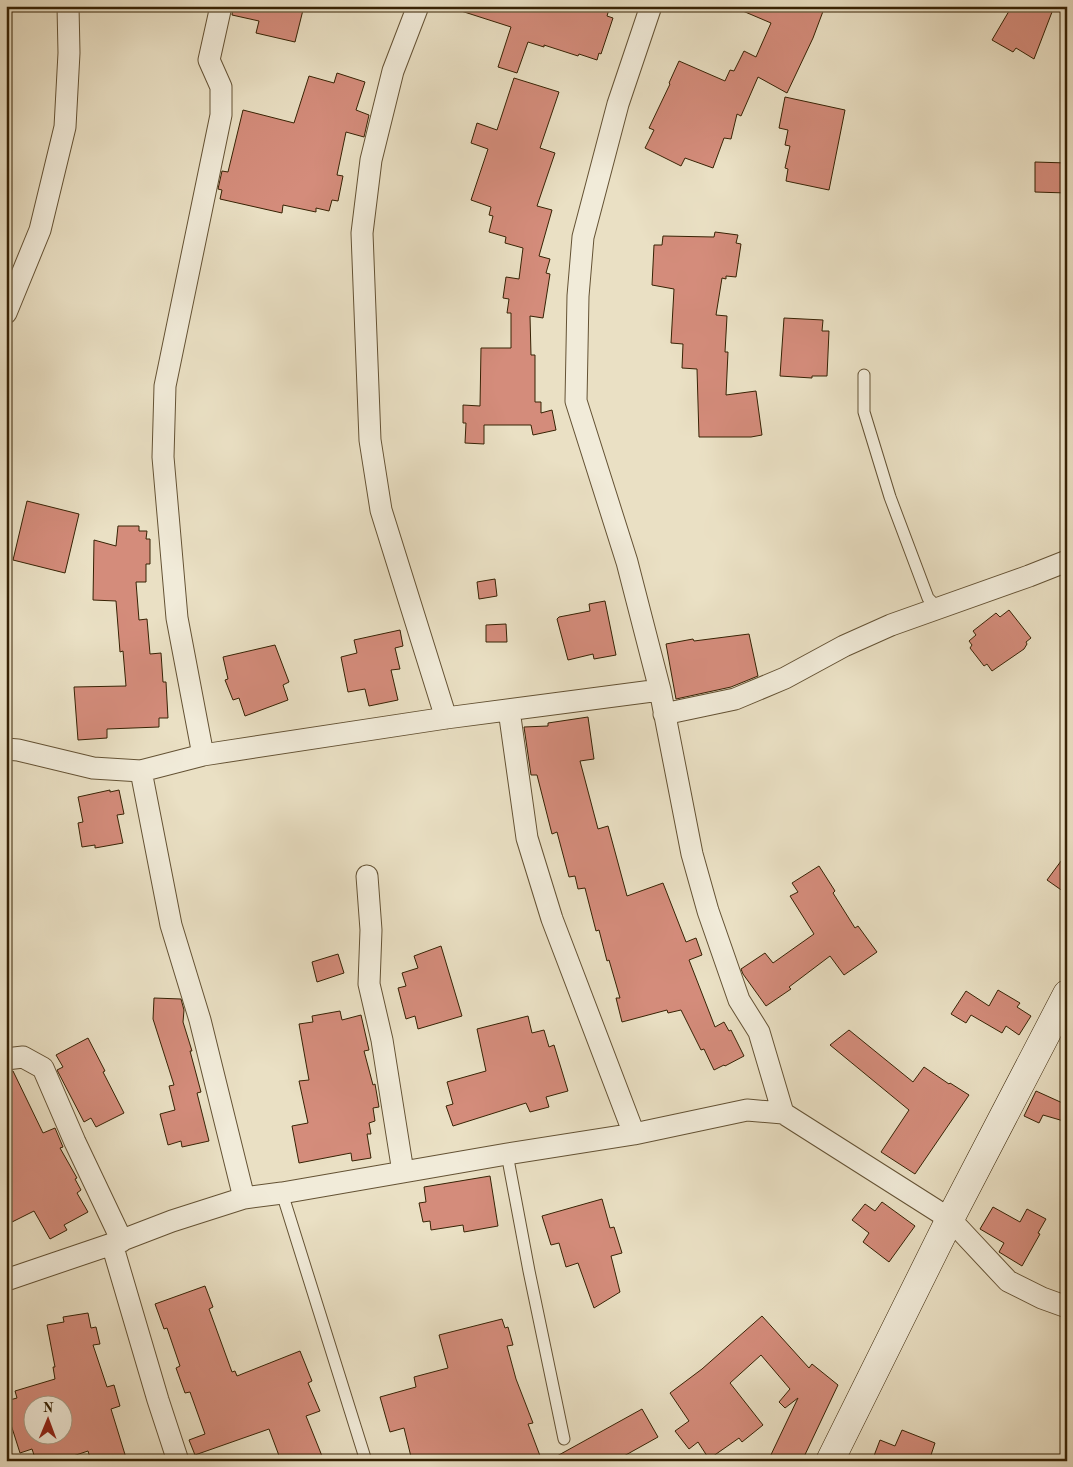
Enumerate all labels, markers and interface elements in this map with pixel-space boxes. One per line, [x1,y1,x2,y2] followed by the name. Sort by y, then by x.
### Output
[22,1394,72,1444] north arrow
[43,1401,54,1415] text: N

